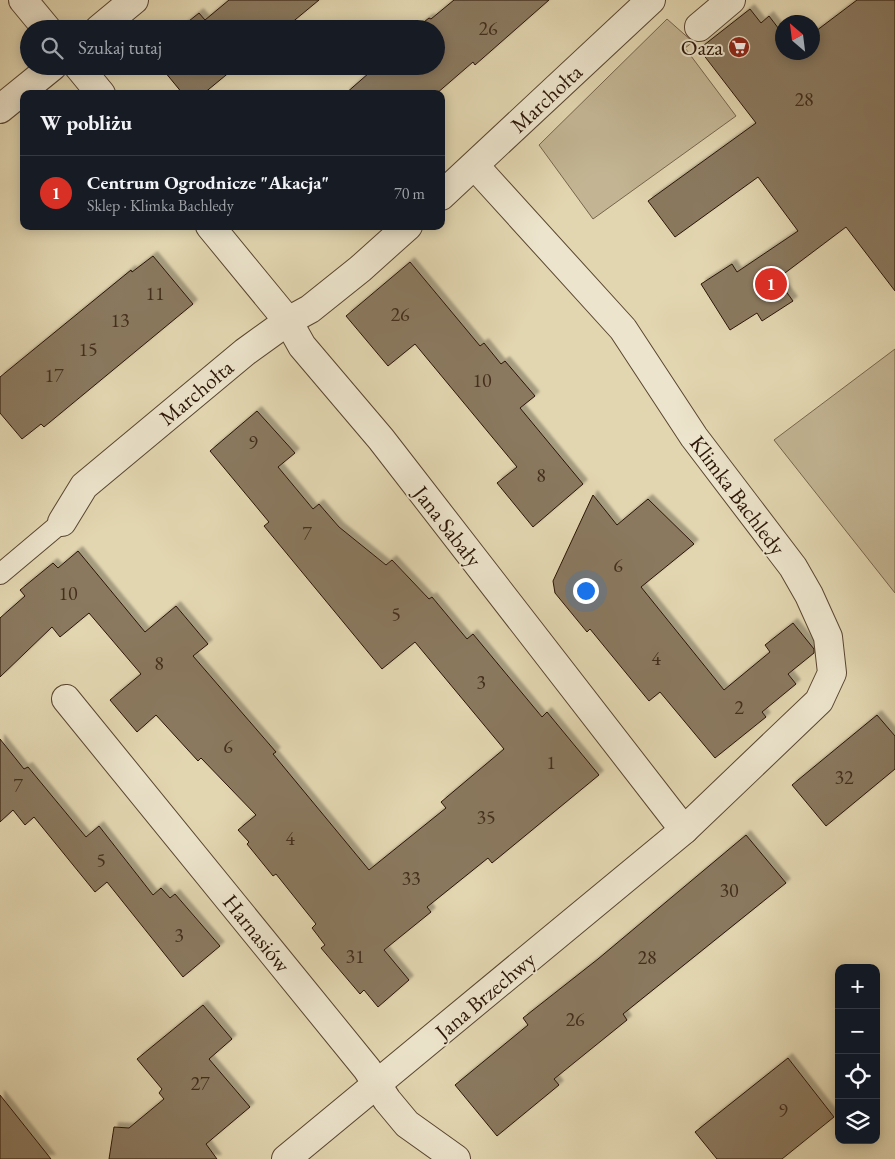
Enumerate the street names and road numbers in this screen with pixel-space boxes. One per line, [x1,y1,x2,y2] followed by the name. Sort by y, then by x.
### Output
[504,58,589,139] street label: Marchołta
[153,353,240,432] street label: Marchołta
[683,430,792,561] street label: Klimka Bachledy
[406,478,489,573] street label: Jana Sabały
[216,888,298,979] street label: Harnasiów
[428,945,542,1047] street label: Jana Brzechwy

